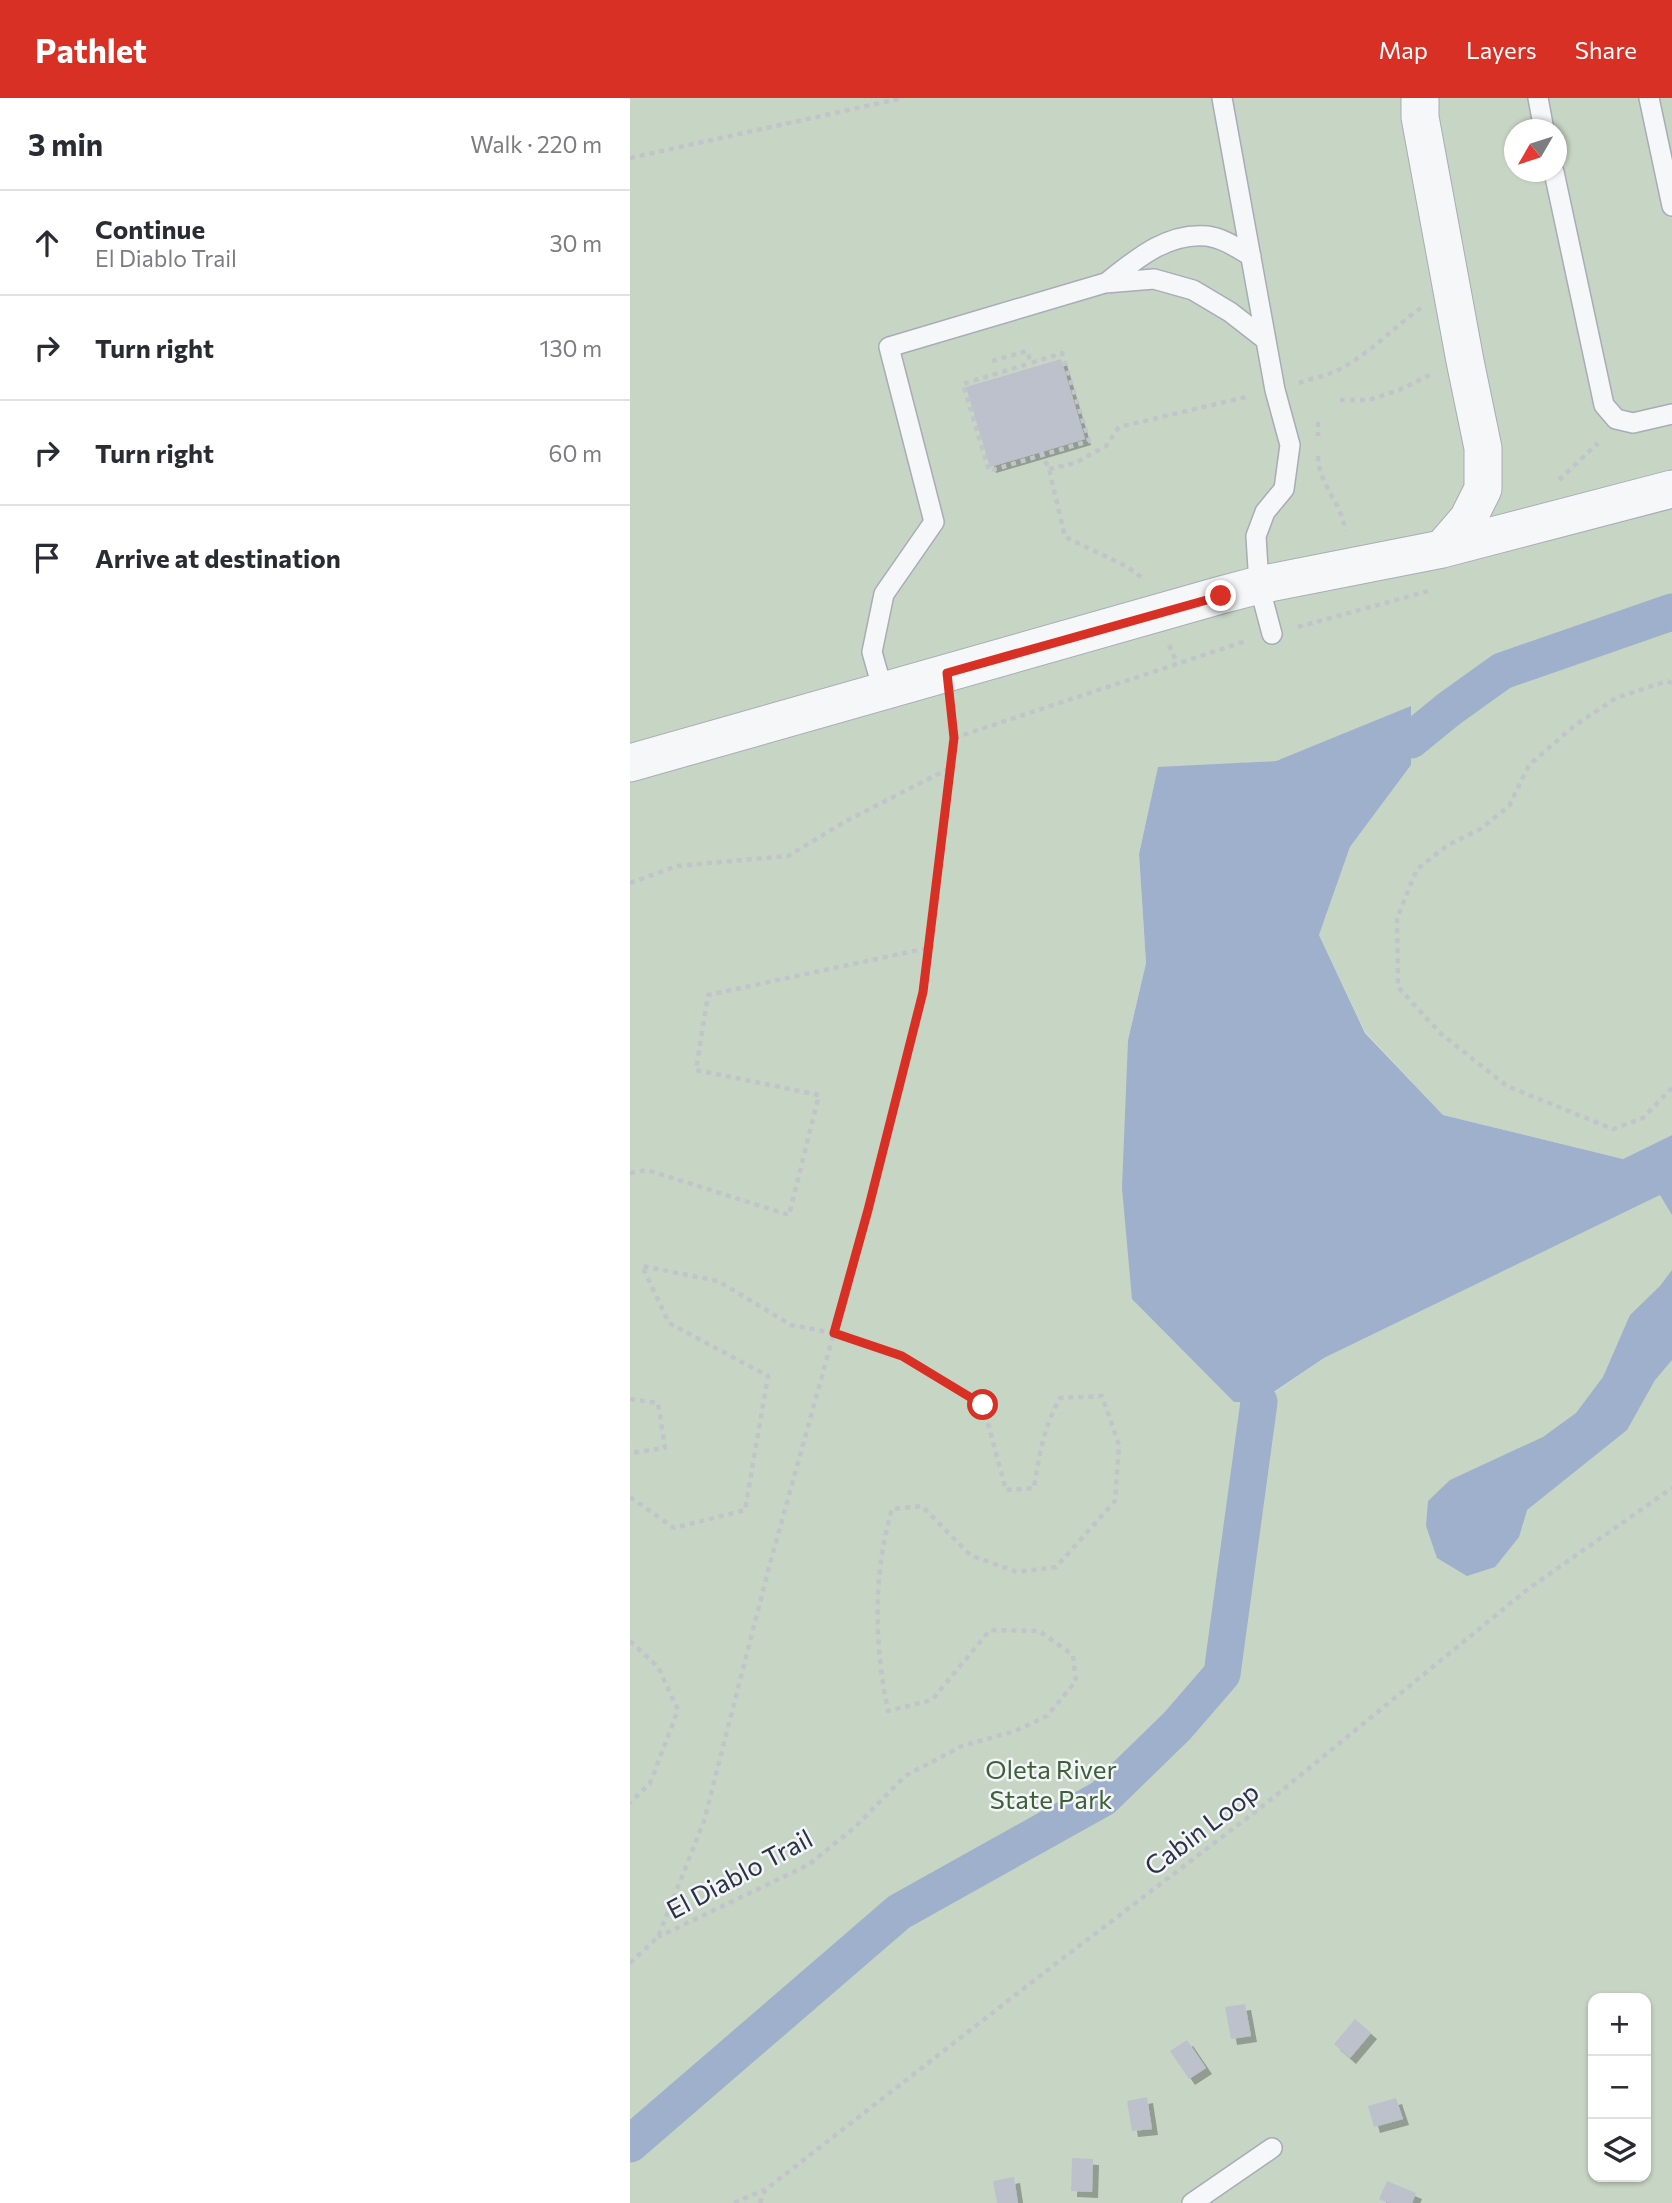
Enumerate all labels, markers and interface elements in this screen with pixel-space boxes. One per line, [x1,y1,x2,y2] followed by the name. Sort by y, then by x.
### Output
[35,29,147,70] text: Pathlet
[1379,35,1428,64] text: Map
[1466,35,1537,64] text: Layers
[1575,35,1637,64] text: Share
[1504,119,1567,182] north arrow
[28,125,103,162] text: 3 min
[470,130,602,158] text: Walk · 220 m
[95,213,205,244] text: Continue
[28,224,66,262] icon: ahead
[549,229,602,257] text: 30 m
[95,244,237,272] text: El Diablo Trail
[28,329,66,367] icon: right
[95,332,214,363] text: Turn right
[540,334,602,362] text: 130 m
[28,434,66,472] icon: right
[95,437,214,468] text: Turn right
[549,439,602,467] text: 60 m
[28,539,66,577] icon: arrive
[95,542,341,573] text: Arrive at destination
[1205,580,1236,611] route end
[967,1389,998,1420] route start
[985,1753,1117,1814] park label: Oleta River State Park
[1138,1775,1264,1881] street label: Cabin Loop
[661,1822,817,1924] street label: El Diablo Trail
[1588,1993,1651,2182] map controls
[1588,1993,1651,2056] button: +
[1588,2056,1651,2119] button: −
[1588,2119,1651,2182] button: layers

